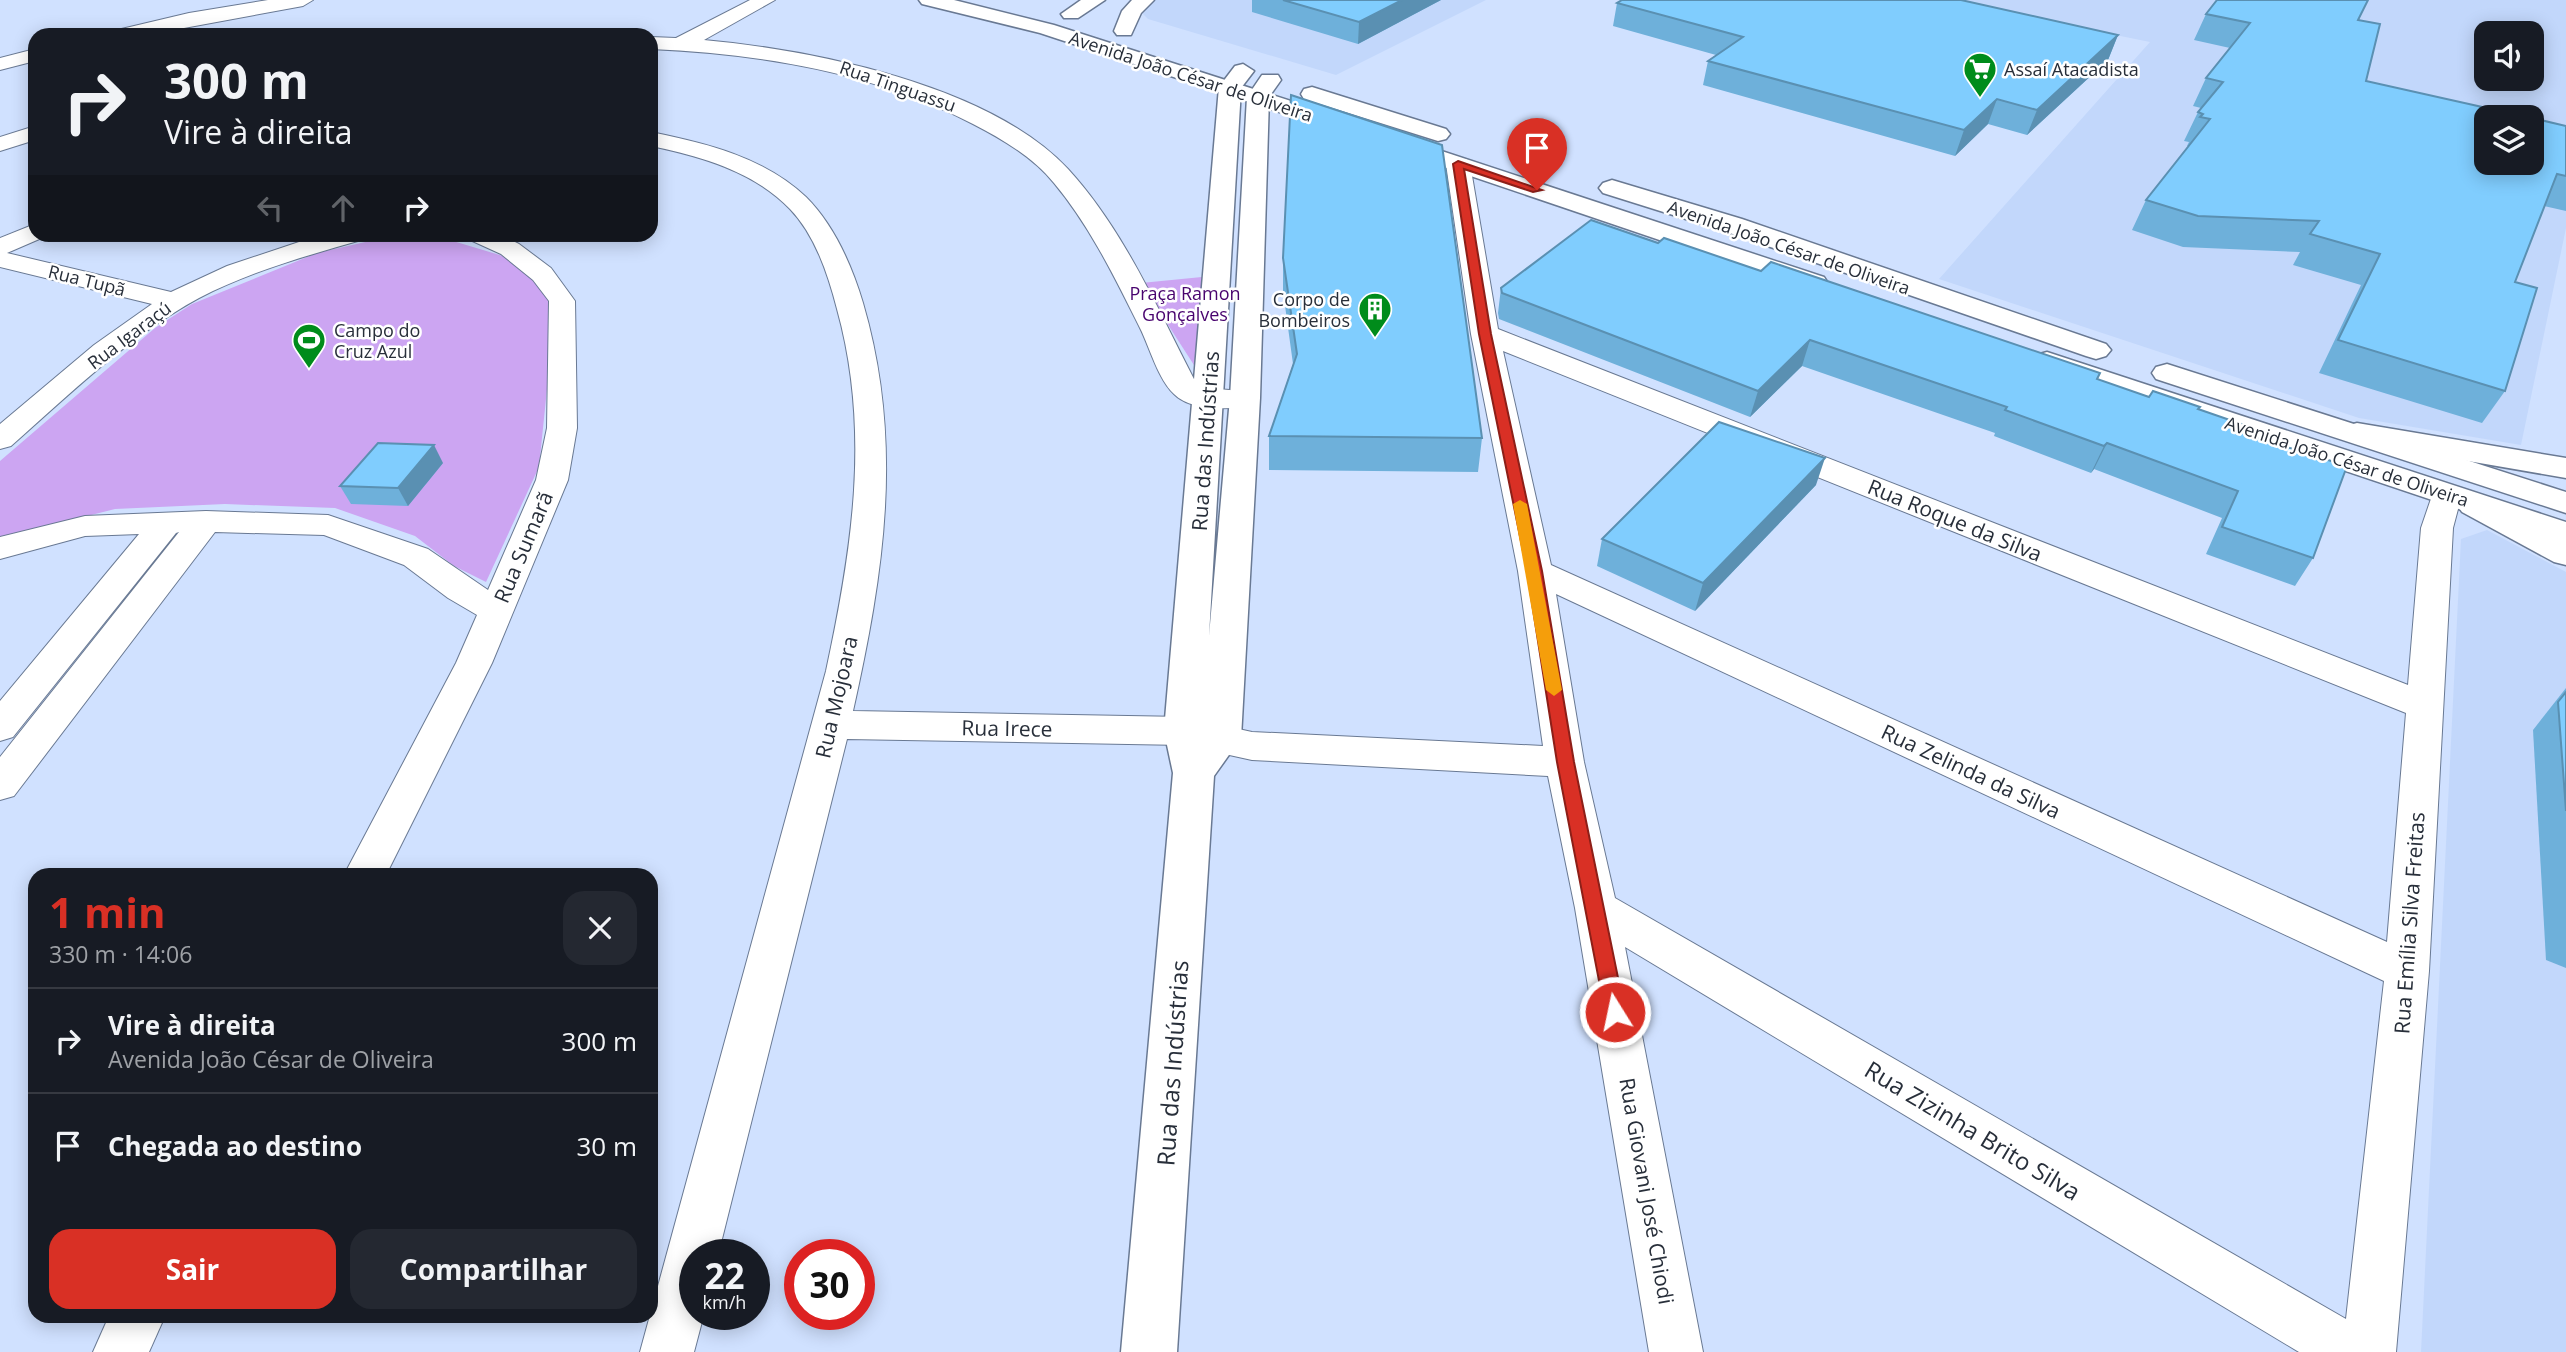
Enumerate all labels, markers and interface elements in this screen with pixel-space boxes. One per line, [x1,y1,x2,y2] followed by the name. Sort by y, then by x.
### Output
[2474,21,2544,175] map controls
[2474,21,2544,91] button: sound
[1066,25,1316,127] street label: Avenida João César de Oliveira
[164,47,309,113] text: 300 m
[1961,50,1999,99] supermarket icon: Assaí Atacadista
[837,55,959,117] street label: Rua Tinguassu
[49,56,140,147] icon: right
[2004,57,2139,81] place label: Assaí Atacadista
[2474,105,2544,175] button: layers
[164,110,353,153] text: Vire à direita
[1507,118,1567,190] pin
[1518,129,1556,167] icon: arrive
[251,189,289,227] icon: left
[324,189,362,227] icon: ahead
[397,189,435,227] icon: right
[1665,194,1913,300] street label: Avenida João César de Oliveira
[46,259,128,301] street label: Rua Tupã
[1129,281,1241,326] park label: Praça Ramon Gonçalves
[1258,287,1350,332] place label: Corpo de Bombeiros
[1356,290,1394,339] building icon: Corpo de Bombeiros
[82,296,176,374] street label: Rua Igaraçú
[334,318,420,363] place label: Campo do Cruz Azul
[290,321,328,370] sports icon: Campo do Cruz Azul
[1185,350,1225,532] street label: Rua das Indústrias
[2222,410,2472,512] street label: Avenida João César de Oliveira
[1864,472,2046,568] street label: Rua Roque da Silva
[487,487,559,607] street label: Rua Sumarã
[808,633,864,761] street label: Rua Mojoara
[961,713,1053,743] street label: Rua Irece
[1877,717,2065,825] street label: Rua Zelinda da Silva
[2387,811,2431,1035] street label: Rua Emília Silva Freitas
[49,883,166,940] text: 1 min
[563,891,637,965] button: close
[49,938,192,970] text: 330 m · 14:06
[1148,959,1196,1167] street label: Rua das Indústrias
[1578,975,1652,1049] position arrow
[108,1007,276,1043] text: Vire à direita
[49,1022,87,1060] icon: right
[562,1023,637,1059] text: 300 m
[108,1043,434,1075] text: Avenida João César de Oliveira
[1859,1052,2087,1208] street label: Rua Zizinha Brito Silva
[1613,1075,1681,1307] street label: Rua Giovani José Chiodi
[49,1127,87,1165] icon: arrive
[108,1128,362,1164] text: Chegada ao destino
[576,1128,637,1164] text: 30 m
[49,1229,336,1309] button: Sair
[350,1229,637,1309] button: Compartilhar
[784,1239,875,1330] speed limit sign: 30
[704,1252,745,1299] text: 22
[703,1290,746,1314] text: km/h

